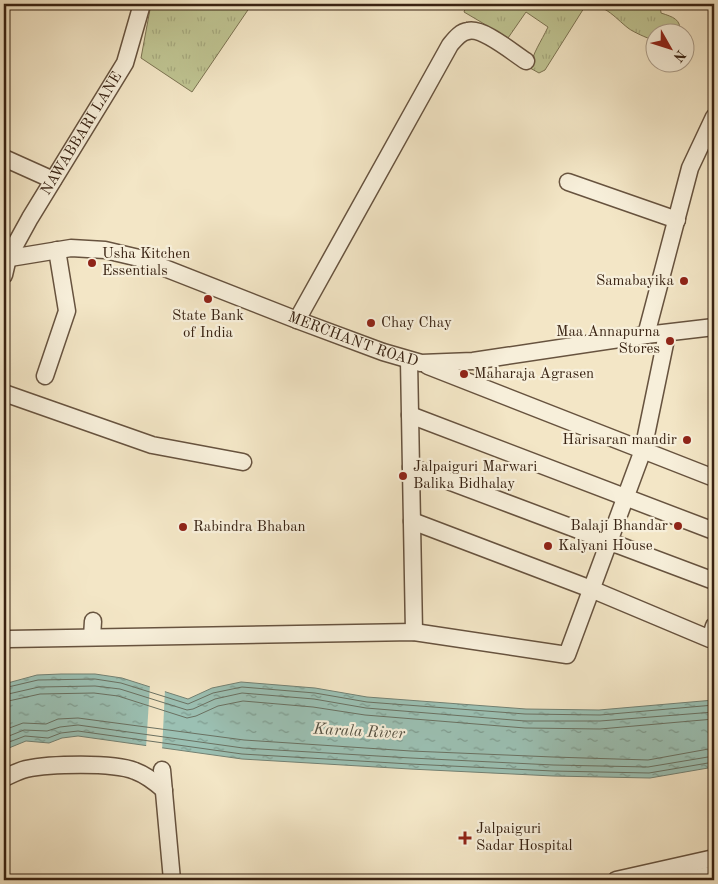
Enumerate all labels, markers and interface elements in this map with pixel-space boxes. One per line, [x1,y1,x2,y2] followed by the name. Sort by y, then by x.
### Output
[646,22,696,72] north arrow
[670,47,688,64] text: N
[38,70,125,198] street label: NAWABBARI LANE
[102,247,190,279] place label: Usha Kitchen Essentials
[86,257,98,269] marker: Usha Kitchen Essentials
[596,274,675,289] place label: Samabayika
[678,275,690,287] marker: Samabayika
[202,293,214,305] marker: State Bank of India
[172,309,244,341] place label: State Bank of India
[286,310,420,369] street label: MERCHANT ROAD
[381,316,452,331] place label: Chay Chay
[365,317,377,329] marker: Chay Chay
[556,325,661,357] place label: Maa Annapurna Stores
[664,335,676,347] marker: Maa Annapurna Stores
[474,367,594,382] place label: Maharaja Agrasen
[458,368,470,380] marker: Maharaja Agrasen
[562,433,677,448] place label: Harisaran mandir
[681,434,693,446] marker: Harisaran mandir
[413,460,537,492] place label: Jalpaiguri Marwari Balika Bidhalay
[397,470,409,482] marker: Jalpaiguri Marwari Balika Bidhalay
[570,519,668,534] place label: Balaji Bhandar
[193,520,306,535] place label: Rabindra Bhaban
[672,520,684,532] marker: Balaji Bhandar
[177,521,189,533] marker: Rabindra Bhaban
[558,539,653,554] place label: Kalyani House
[542,540,554,552] marker: Kalyani House
[312,722,406,742] water label: Karala River
[476,822,573,854] place label: Jalpaiguri Sadar Hospital
[458,831,472,845] marker: Jalpaiguri Sadar Hospital

